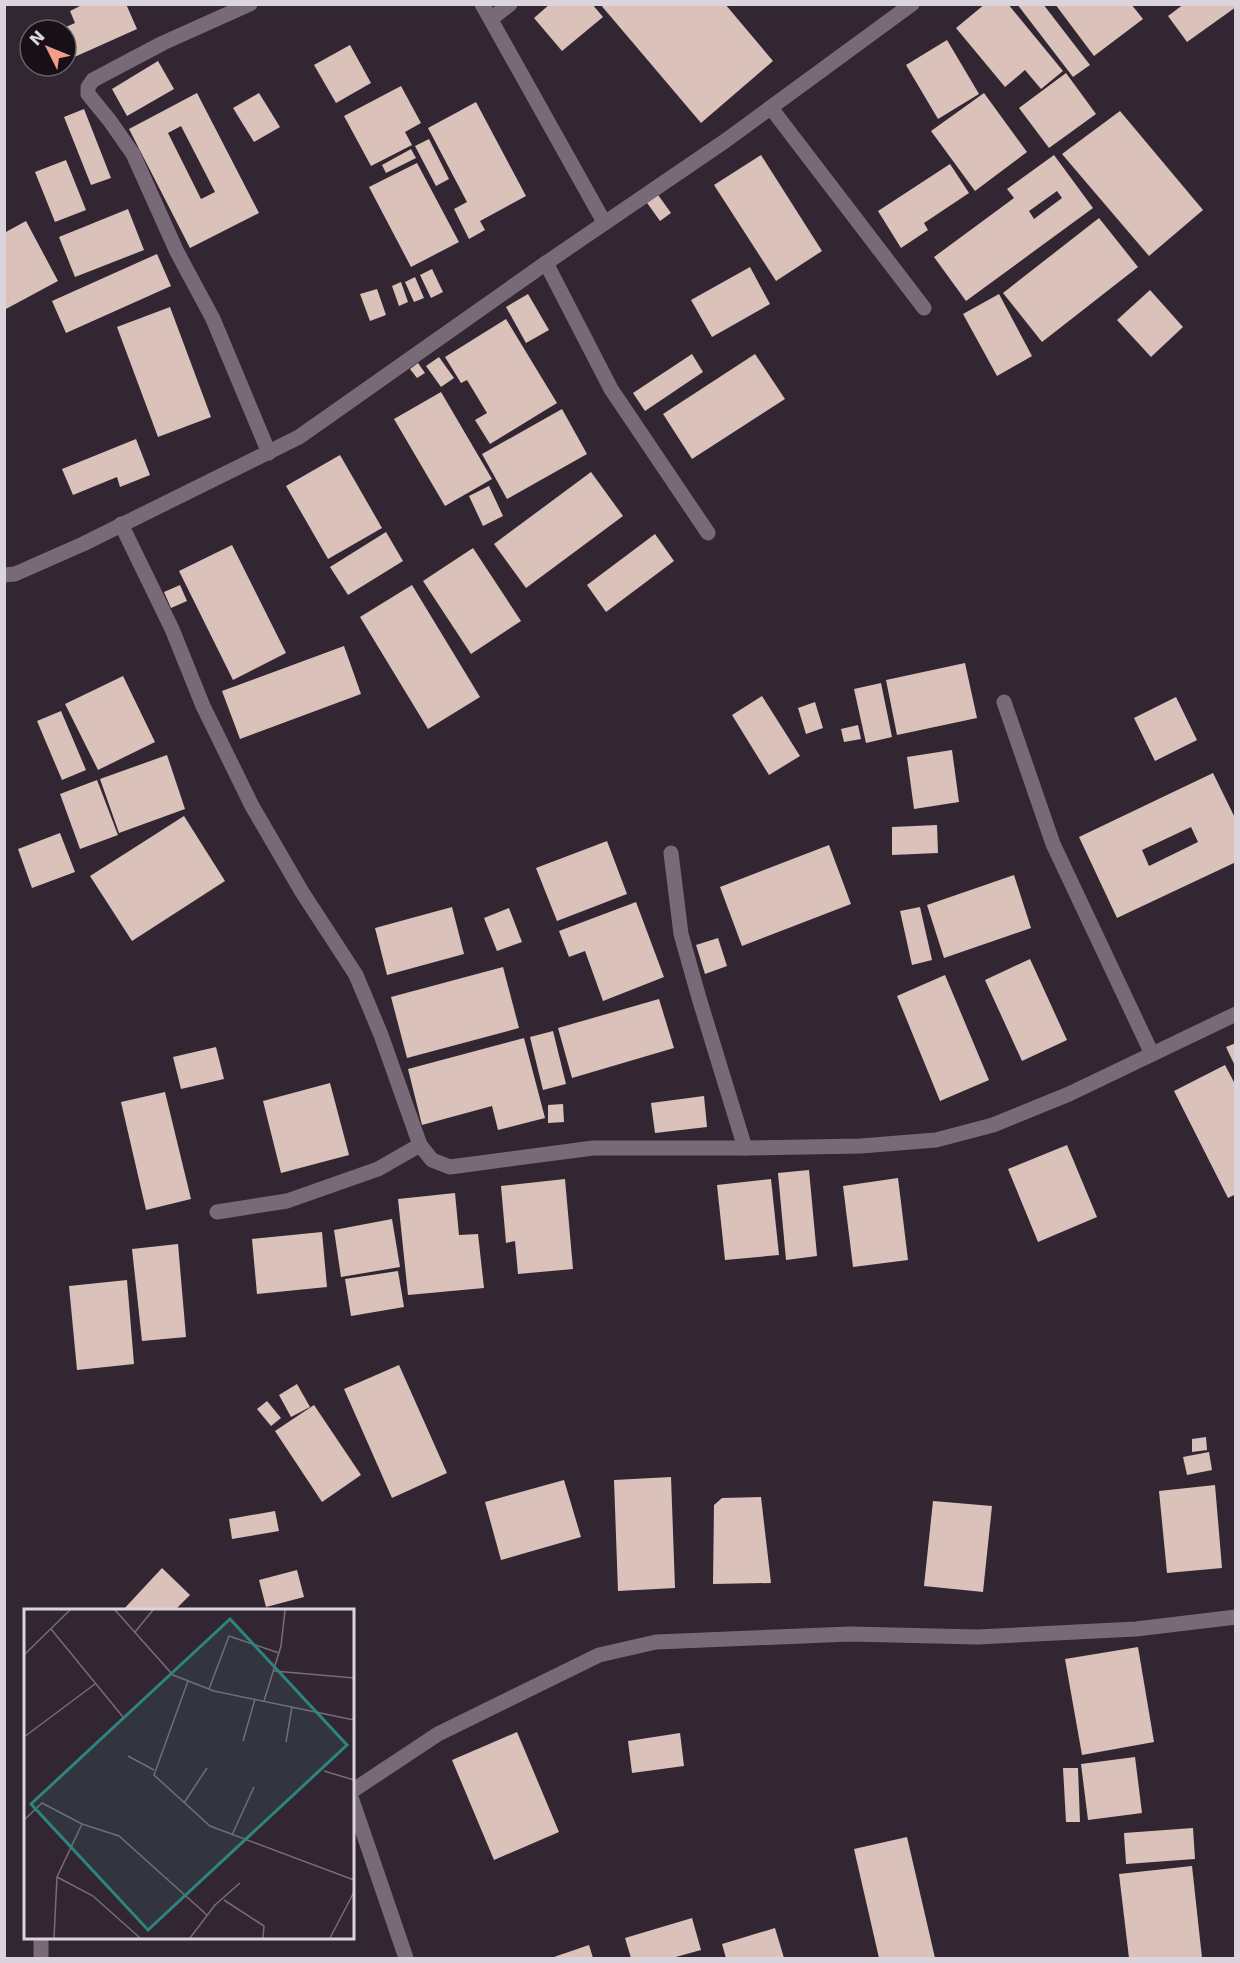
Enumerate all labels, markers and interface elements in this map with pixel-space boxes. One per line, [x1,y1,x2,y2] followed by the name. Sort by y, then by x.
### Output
[18,18,78,78] north arrow
[26,27,49,49] text: N
[24,1609,354,1939] inset map

